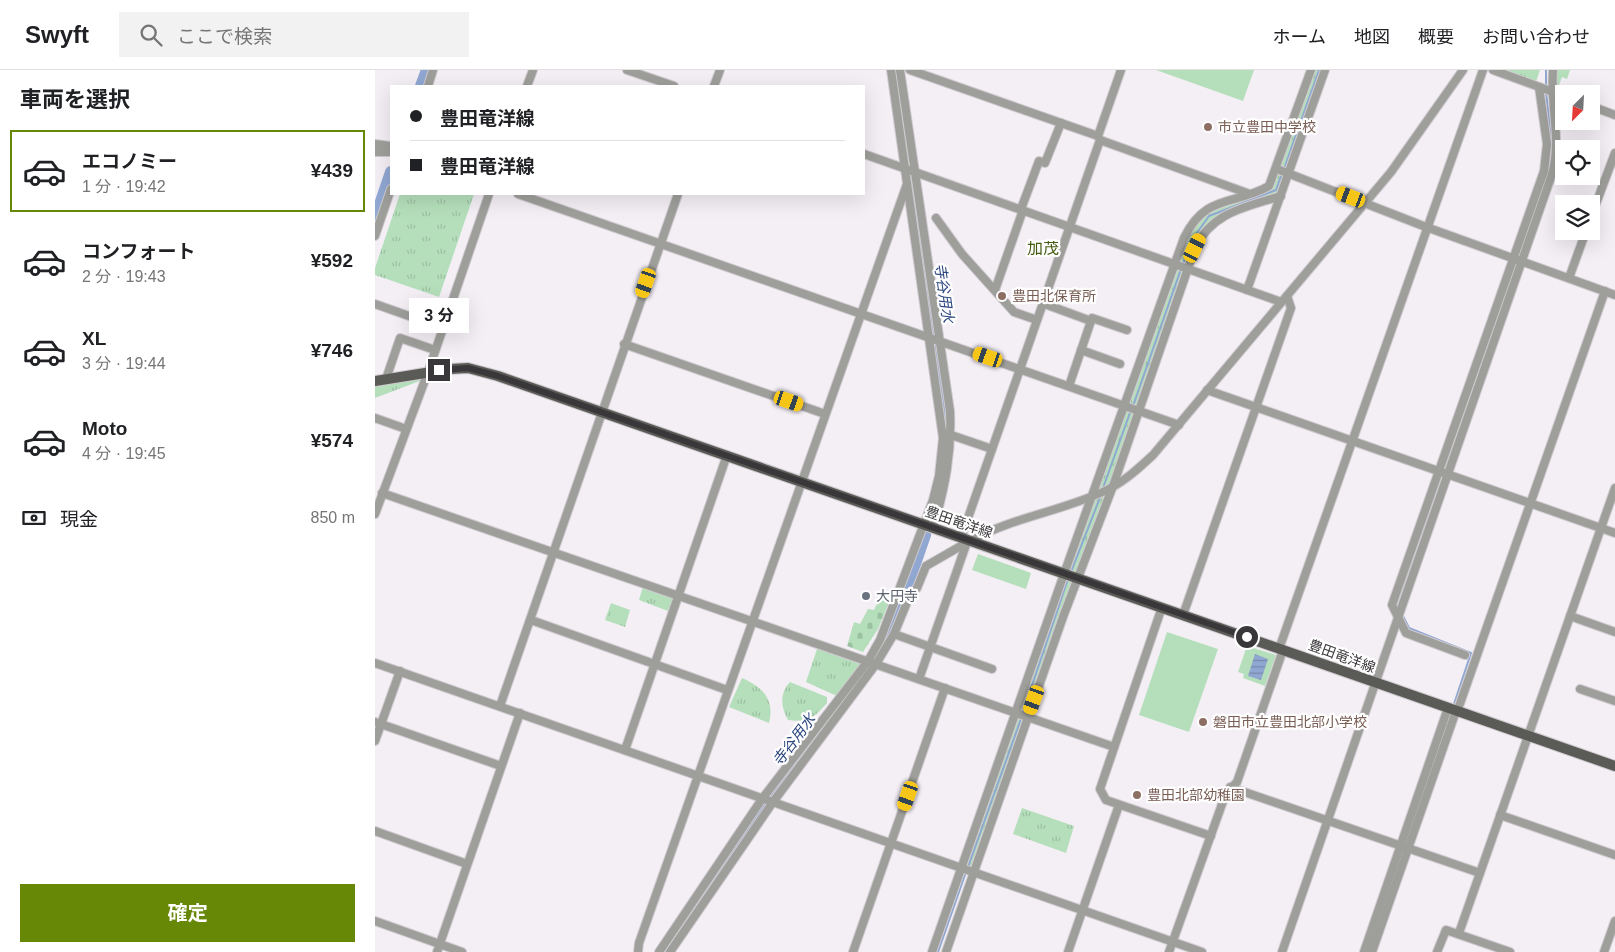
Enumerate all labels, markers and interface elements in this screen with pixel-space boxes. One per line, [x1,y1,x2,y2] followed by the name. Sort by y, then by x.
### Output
[119,12,469,57] search box
[25,21,89,48] text: Swyft
[137,21,165,49] icon: search
[177,26,272,47] text: ここで検索
[1273,27,1326,47] text: ホーム
[1354,27,1390,47] text: 地図
[1418,27,1454,47] text: 概要
[1482,27,1590,47] text: お問い合わせ
[1555,85,1600,130] north arrow
[1555,85,1600,240] map controls
[20,87,130,112] text: 車両を選択
[440,108,535,129] text: 豊田竜洋線
[1218,119,1316,135] place label: 市立豊田中学校
[1202,121,1214,133] marker: 市立豊田中学校
[1555,140,1600,185] button: locate
[22,149,67,194] icon: car
[82,151,177,172] text: エコノミー
[440,156,535,177] text: 豊田竜洋線
[311,160,353,181] text: ¥439
[82,178,166,195] text: 1 分 · 19:42
[1334,185,1367,209] car
[1555,195,1600,240] button: layers
[1181,231,1208,265] car
[22,239,67,284] icon: car
[1027,240,1059,257] district label: 加茂
[82,241,195,262] text: コンフォート
[311,250,353,271] text: ¥592
[932,262,957,326] water label: 寺谷用水
[634,266,657,300] car
[82,268,166,285] text: 2 分 · 19:43
[1012,288,1096,304] place label: 豊田北保育所
[996,290,1008,302] marker: 豊田北保育所
[409,298,469,332] callout: 3 分
[424,307,454,324] text: 3 分
[82,328,106,349] text: XL
[22,329,67,374] icon: car
[311,340,353,361] text: ¥746
[971,345,1004,369] car
[82,355,166,372] text: 3 分 · 19:44
[428,359,450,381] route end
[772,389,805,413] car
[82,418,127,439] text: Moto
[22,419,67,464] icon: car
[311,430,353,451] text: ¥574
[82,445,166,462] text: 4 分 · 19:45
[923,503,995,541] street label: 豊田竜洋線
[20,504,48,532] icon: cash
[60,509,98,530] text: 現金
[311,509,355,526] text: 850 m
[876,588,918,604] place label: 大円寺
[860,590,872,602] marker: 大円寺
[1236,626,1258,648] route start
[1306,637,1378,675] street label: 豊田竜洋線
[1021,683,1046,717] car
[769,709,820,769] water label: 寺谷用水
[1213,714,1367,730] place label: 磐田市立豊田北部小学校
[1197,716,1209,728] marker: 磐田市立豊田北部小学校
[896,779,919,813] car
[1147,787,1245,803] place label: 豊田北部幼稚園
[1131,789,1143,801] marker: 豊田北部幼稚園
[20,884,355,942] button: 確定

